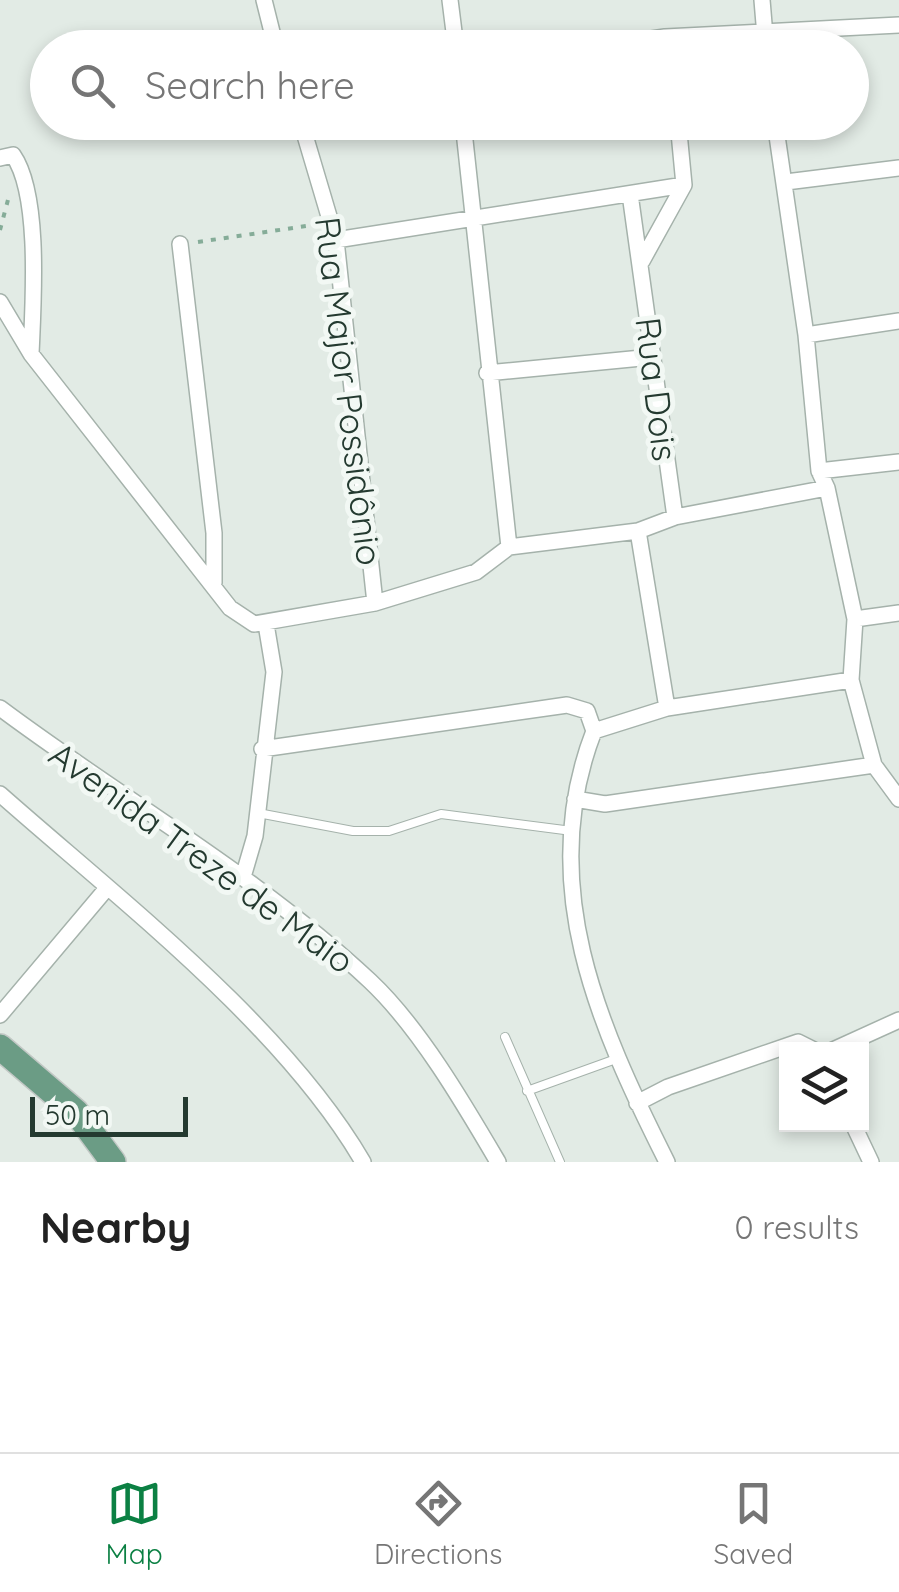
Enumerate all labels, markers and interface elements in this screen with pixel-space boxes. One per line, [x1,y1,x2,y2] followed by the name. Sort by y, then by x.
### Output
[30,30,869,140] search box
[65,58,120,113] icon: search
[145,61,355,109] text: Search here
[306,214,392,568] street label: Rua Major Possidônio
[626,315,688,463] street label: Rua Dois
[41,732,363,982] street label: Avenida Treze de Maio
[779,1042,869,1132] map controls
[779,1042,869,1132] button: layers
[30,1092,188,1136] scale bar
[45,1097,110,1132] text: 50 m
[40,1201,191,1254] text: Nearby
[735,1207,859,1247] text: 0 results
[106,1476,163,1571] tab: Map
[374,1476,502,1571] tab: Directions
[714,1476,793,1571] tab: Saved

